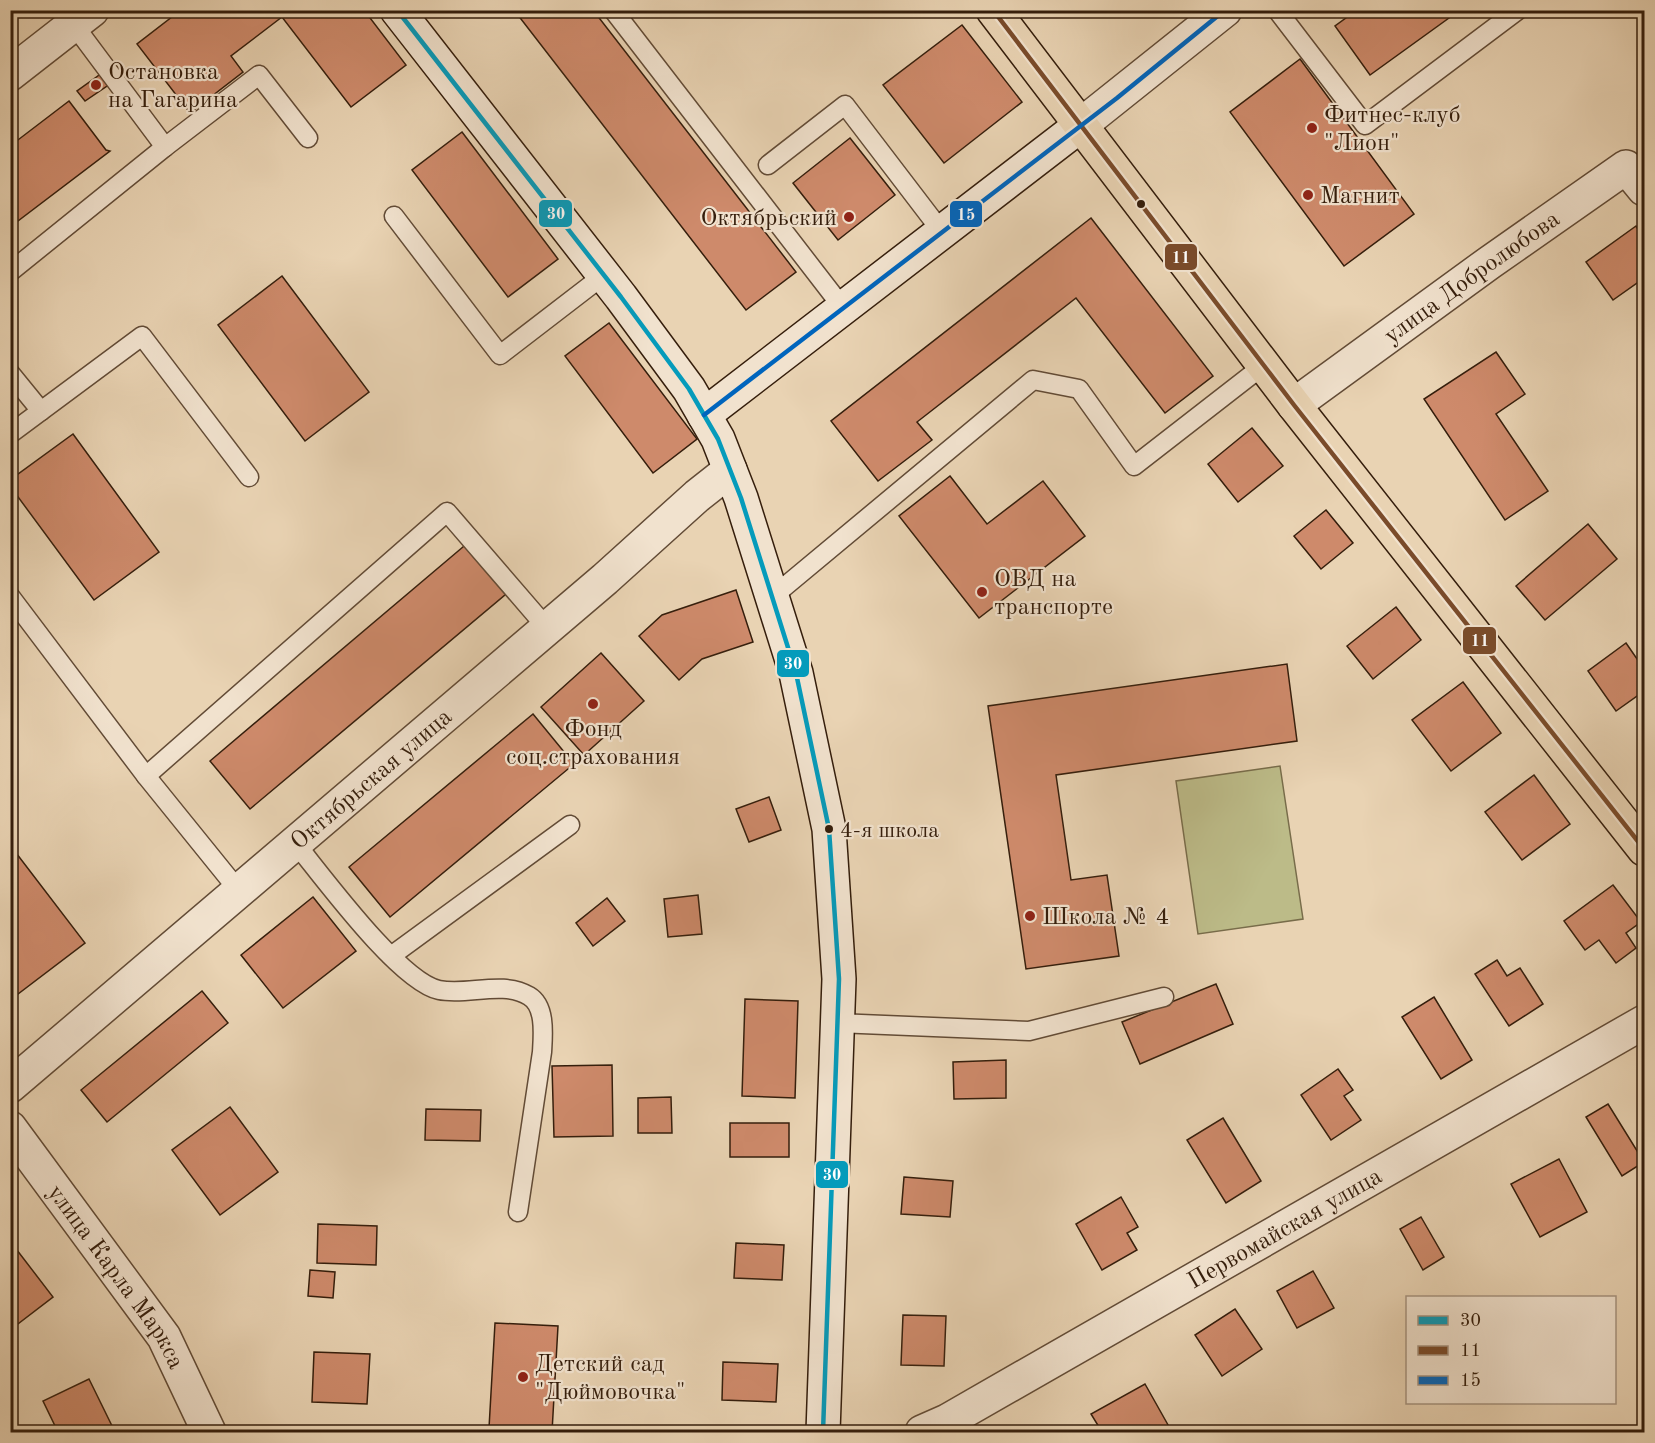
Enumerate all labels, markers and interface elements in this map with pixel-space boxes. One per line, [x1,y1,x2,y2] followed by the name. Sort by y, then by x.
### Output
[108,61,238,113] place label: Остановка на Гагарина
[89,78,103,92] marker: Остановка на Гагарина
[1324,104,1461,156] place label: Фитнес-клуб "Лион"
[1305,121,1319,135] marker: Фитнес-клуб "Лион"
[1320,185,1400,209] place label: Магнит
[1301,188,1315,202] marker: Магнит
[1135,198,1147,210] unlabelled marker
[538,199,573,228] line badge: 30
[949,200,983,228] line badge: 15
[547,207,565,223] text: 30
[700,207,837,231] place label: Октябрьский
[1381,207,1565,349] street label: улица Добролюбова
[957,208,975,224] text: 15
[842,210,856,224] marker: Октябрьский
[1164,243,1198,271] line badge: 11
[1172,251,1190,267] text: 11
[994,568,1113,620] place label: ОВД на транспорте
[975,585,989,599] marker: ОВД на транспорте
[1462,626,1497,655] line badge: 11
[1471,634,1489,650] text: 11
[776,649,810,678] line badge: 30
[784,657,802,673] text: 30
[586,697,600,711] marker: Фонд соц.страхования
[287,705,457,855] street label: Октябрьская улица
[506,718,680,770] place label: Фонд соц.страхования
[840,820,939,842] place label: 4-я школа
[823,823,835,835] marker: 4-я школа
[1042,906,1169,930] place label: Школа № 4
[1023,909,1037,923] marker: Школа № 4
[815,1160,849,1189] line badge: 30
[1184,1165,1387,1295] street label: Первомайская улица
[823,1168,841,1184] text: 30
[42,1181,187,1373] street label: улица Карла Маркса
[1406,1296,1616,1404] legend
[1460,1312,1481,1330] text: 30
[1460,1342,1481,1360] text: 11
[535,1353,686,1405] place label: Детский сад "Дюймовочка"
[516,1370,530,1384] marker: Детский сад "Дюймовочка"
[1460,1372,1481,1390] text: 15

